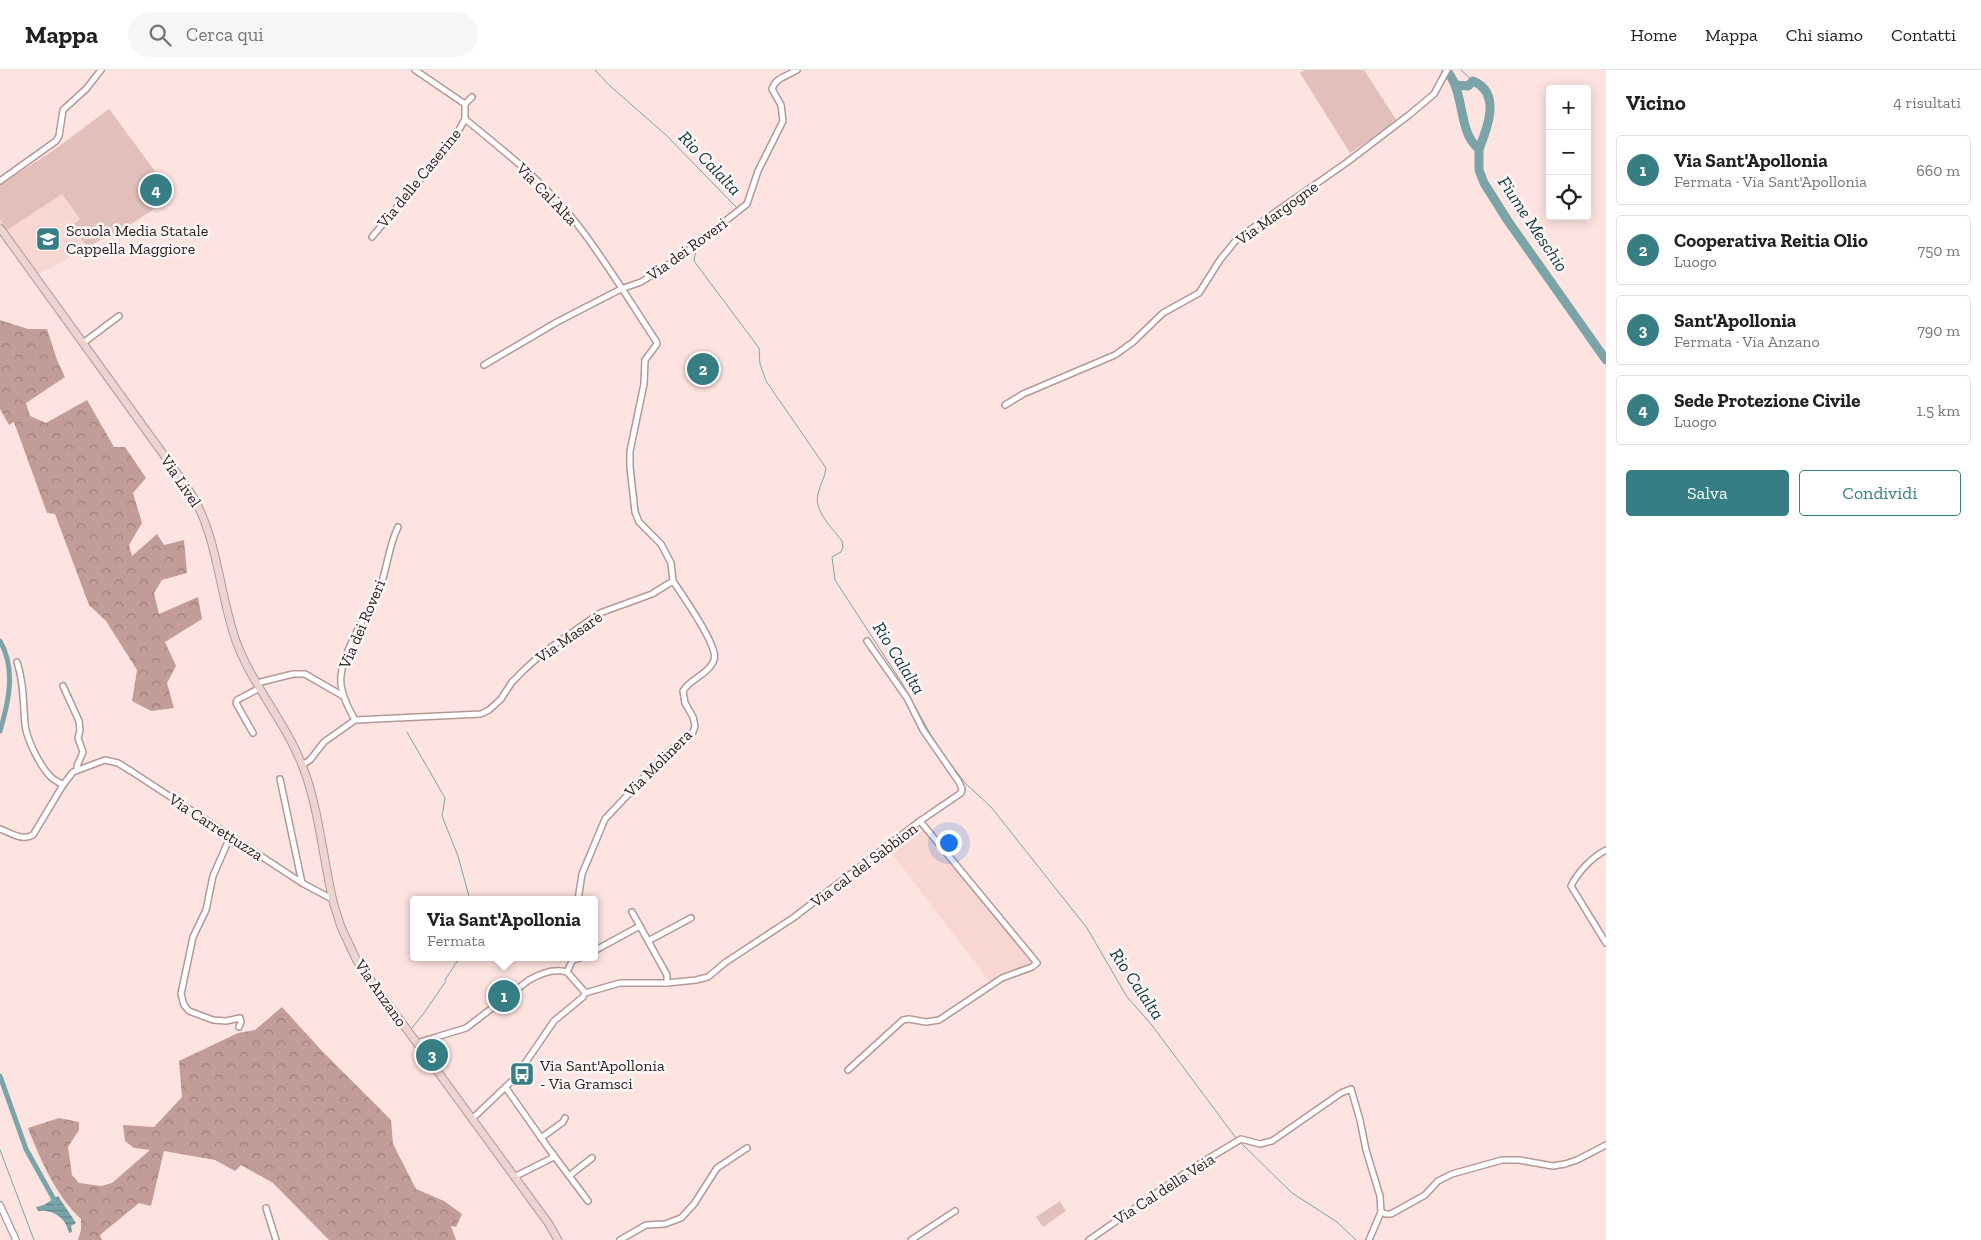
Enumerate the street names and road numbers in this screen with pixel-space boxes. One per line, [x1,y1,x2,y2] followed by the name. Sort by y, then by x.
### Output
[372,124,465,232] street label: Via delle Caserine
[512,158,582,229] street label: Via Cal Alta
[1231,177,1322,250] street label: Via Margogne
[642,213,731,285] street label: Via dei Roveri
[156,451,205,511] street label: Via Livel
[334,576,389,672] street label: Via dei Roveri
[531,607,606,667] street label: Via Masarè
[620,725,696,801] street label: Via Molinera
[165,789,267,865] street label: Via Carrettuzza
[806,818,922,912] street label: Via cal del Sabbion
[350,955,411,1030] street label: Via Anzano
[1109,1149,1218,1229] street label: Via Cal della Veia

